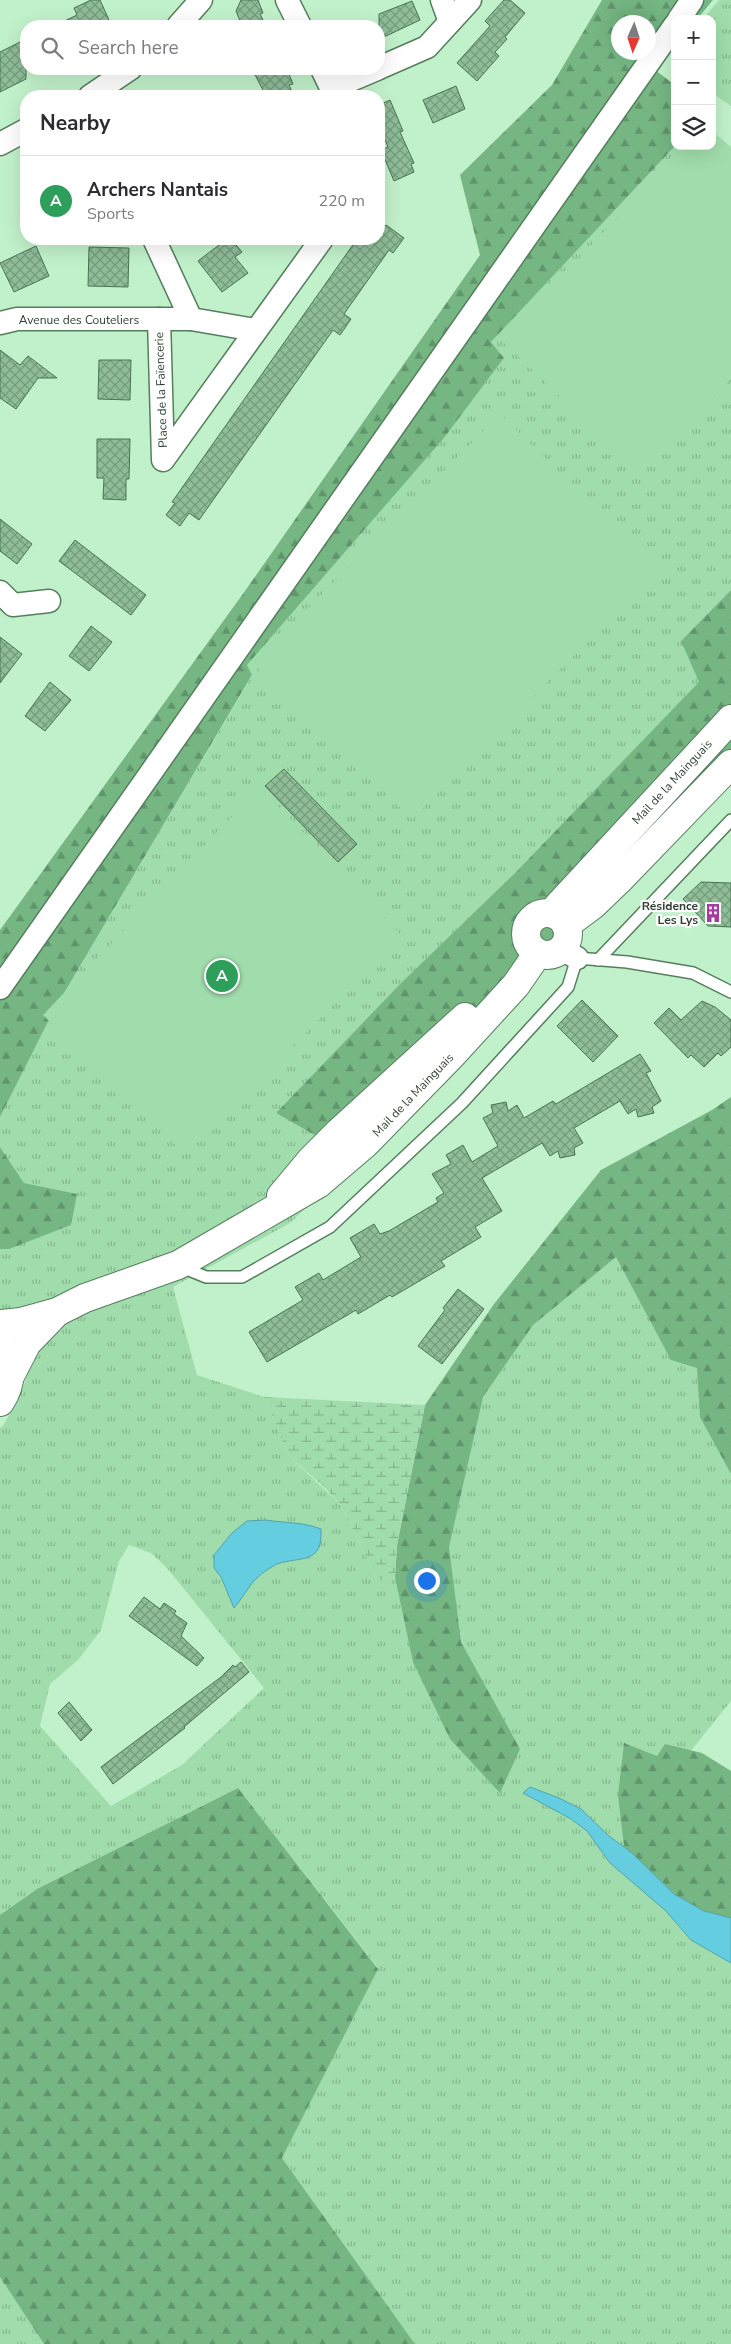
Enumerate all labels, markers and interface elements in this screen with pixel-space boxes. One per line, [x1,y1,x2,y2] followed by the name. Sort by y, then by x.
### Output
[611,15,656,60] north arrow
[671,15,716,150] map controls
[671,15,716,60] button: +
[20,20,385,75] search box
[38,34,66,62] icon: search
[78,35,179,61] text: Search here
[671,60,716,105] button: −
[671,105,716,150] button: layers
[40,109,110,137] text: Nearby
[87,177,228,203] text: Archers Nantais
[50,190,62,212] text: A
[318,190,365,212] text: 220 m
[87,203,135,225] text: Sports
[19,312,139,328] street label: Avenue des Couteliers
[151,332,171,448] street label: Place de la Faïencerie
[629,736,716,828] street label: Mail de la Mainguais
[642,898,698,928] place label: Résidence Les Lys
[702,902,724,924] building icon: Résidence Les Lys
[206,957,238,995] pin: A
[369,1050,457,1140] street label: Mail de la Mainguais
[414,1568,440,1594] your location

